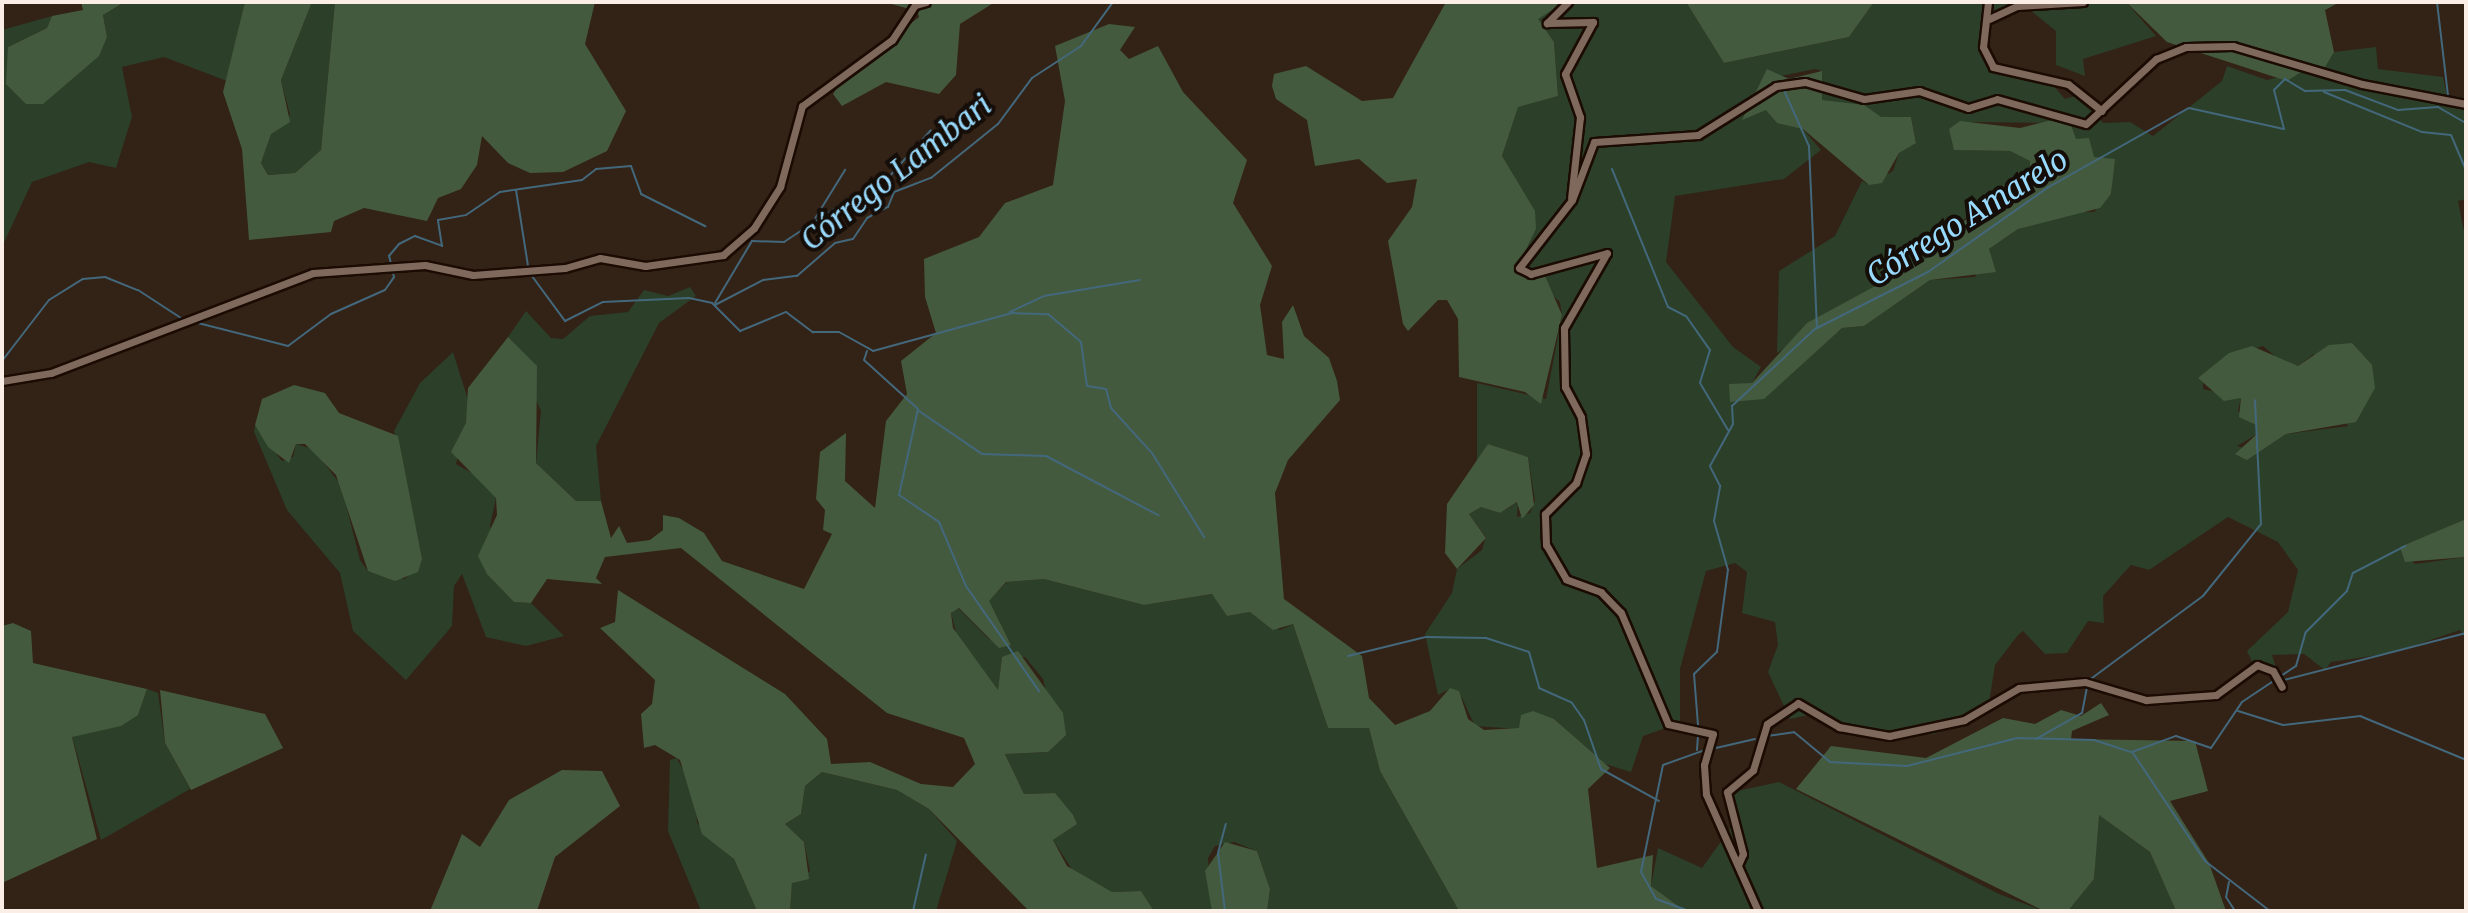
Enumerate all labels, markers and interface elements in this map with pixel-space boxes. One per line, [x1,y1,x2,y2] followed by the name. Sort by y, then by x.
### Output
[793,86,999,258] water label: Córrego Lambari
[1860,141,2074,293] water label: Córrego Amarelo

